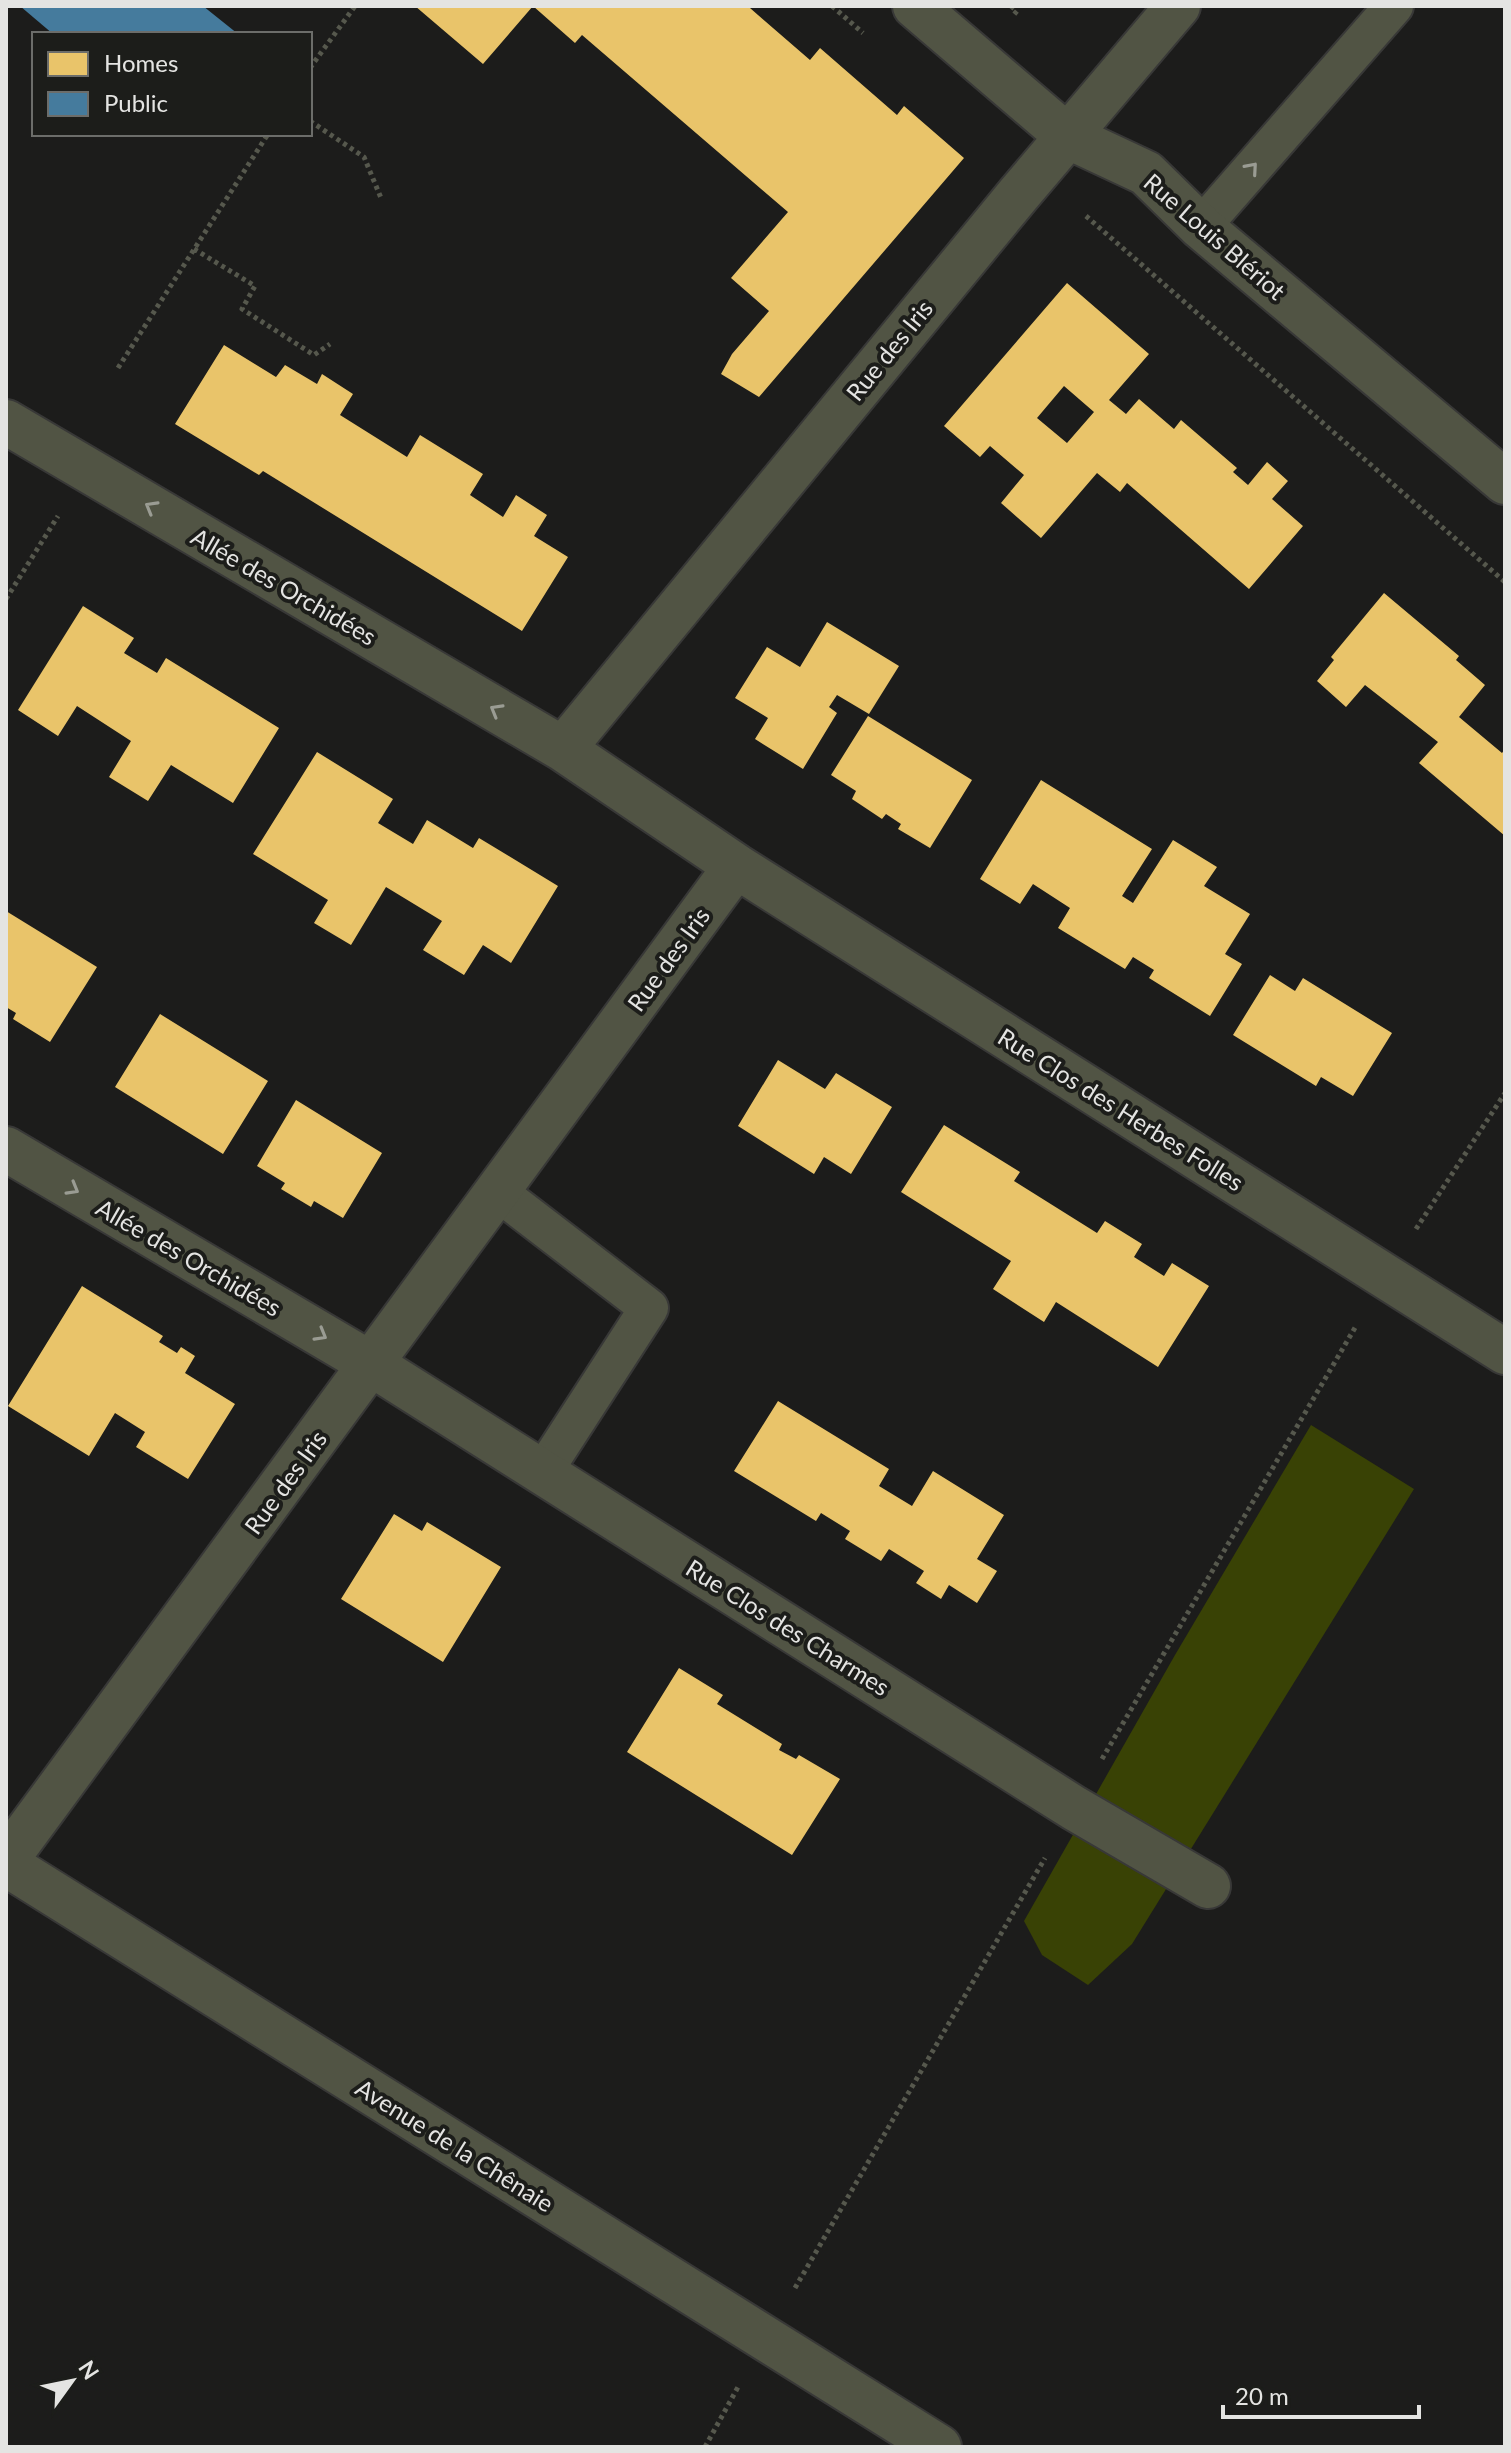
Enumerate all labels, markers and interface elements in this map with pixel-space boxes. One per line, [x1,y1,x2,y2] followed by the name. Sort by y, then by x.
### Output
[32,32,312,136] legend
[104,48,178,77] text: Homes
[104,88,168,117] text: Public
[1242,163,1257,178] one-way arrow
[1138,167,1292,305] street label: Rue Louis Blériot
[840,294,938,406] street label: Rue des Iris
[145,501,160,517] one-way arrow
[186,521,382,651] street label: Allée des Orchidées
[490,704,505,719] one-way arrow
[621,902,715,1016] street label: Rue des Iris
[993,1022,1249,1196] street label: Rue Clos des Herbes Folles
[64,1179,79,1195] one-way arrow
[91,1192,287,1322] street label: Allée des Orchidées
[312,1325,327,1341] one-way arrow
[238,1425,332,1539] street label: Rue des Iris
[681,1553,895,1701] street label: Rue Clos des Charmes
[351,2072,559,2218] street label: Avenue de la Chênaie
[32,2341,112,2421] north arrow
[73,2355,105,2384] text: N
[1223,2369,1419,2419] scale bar
[1235,2381,1289,2410] text: 20 m

